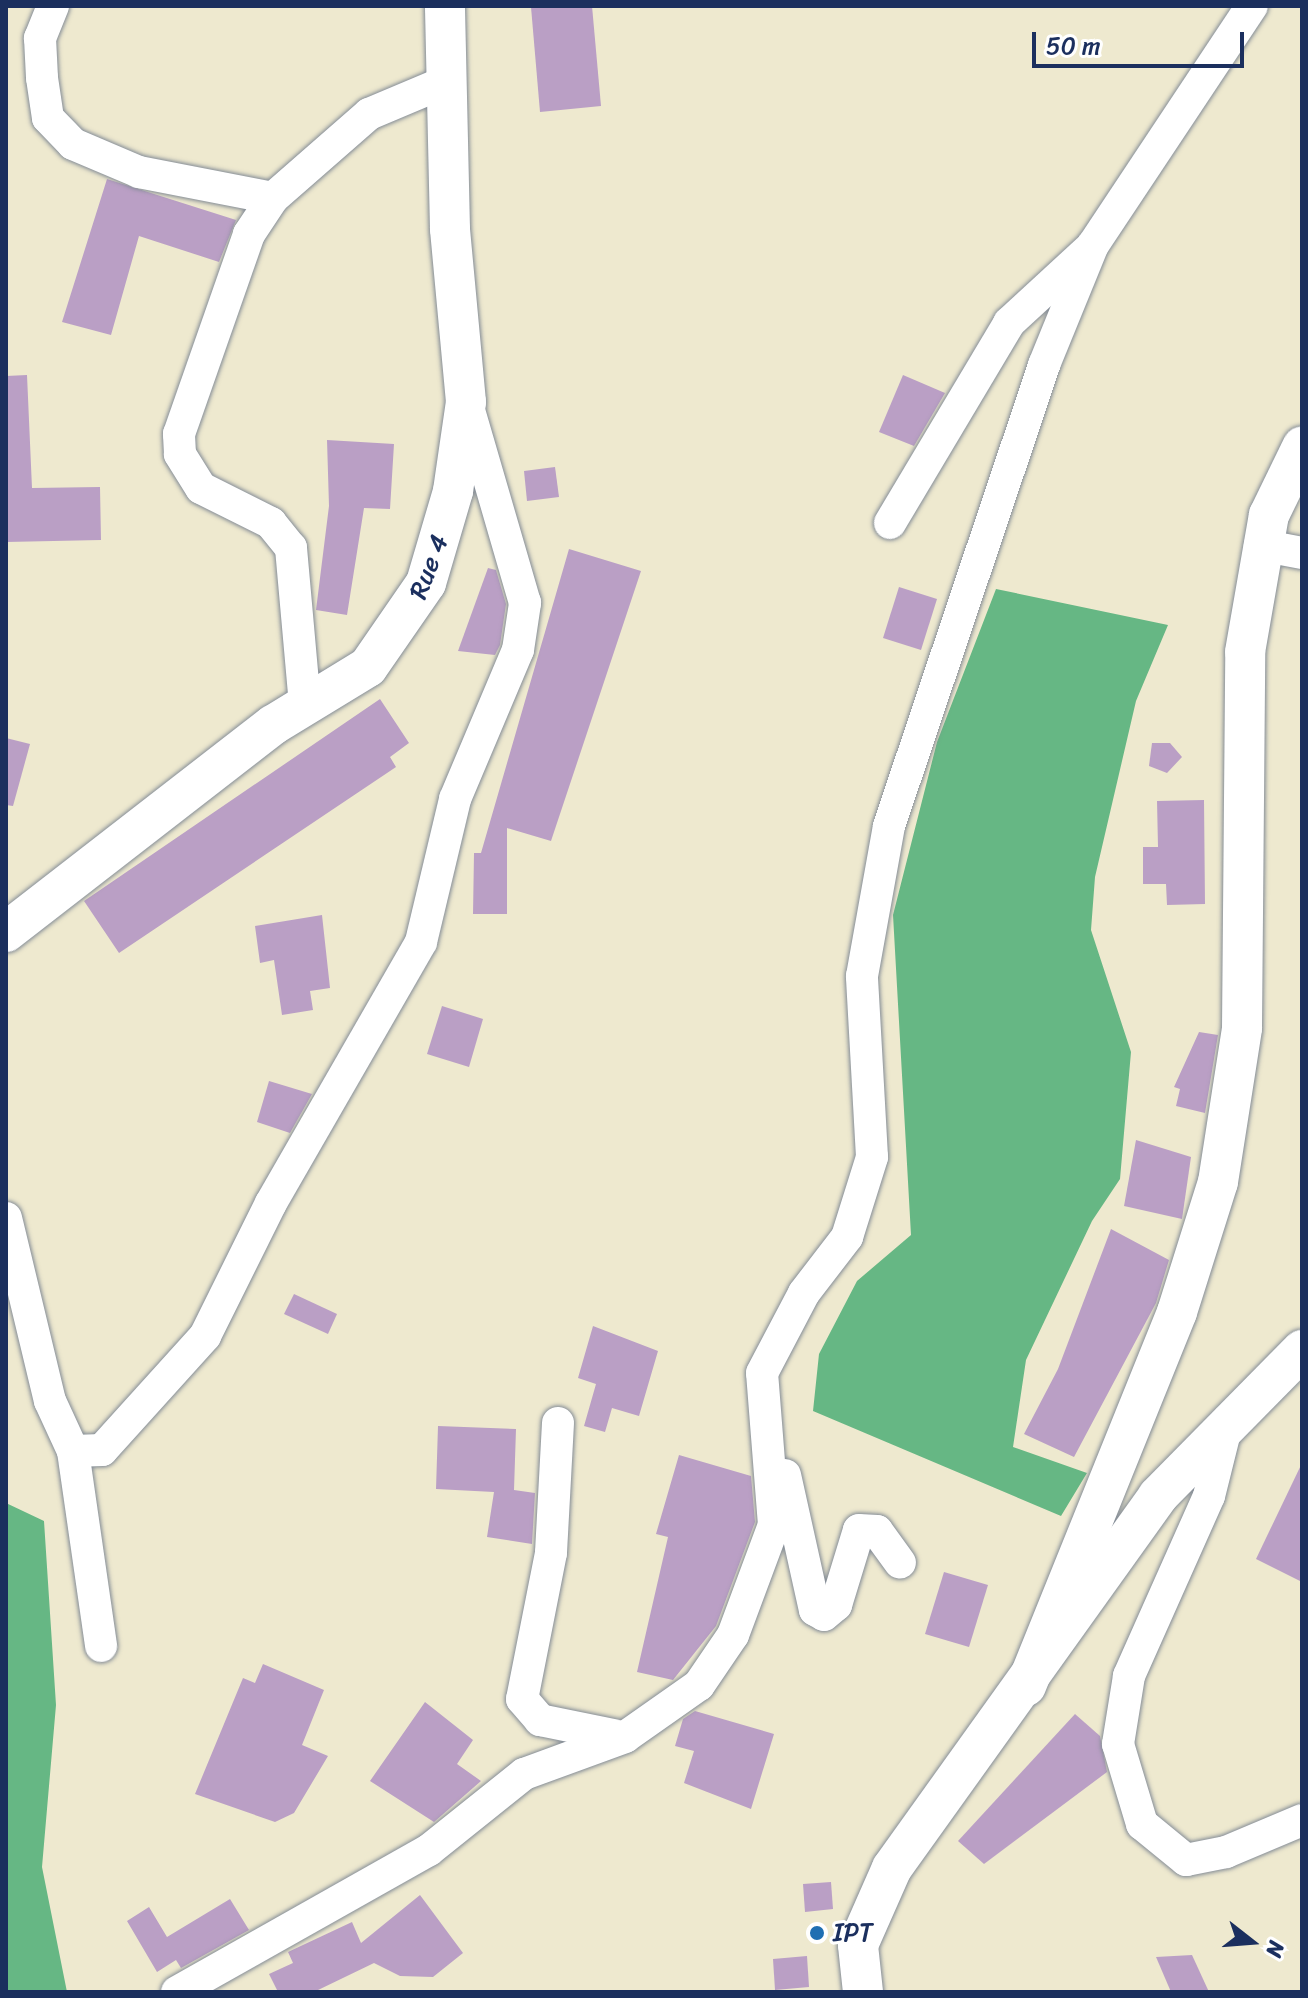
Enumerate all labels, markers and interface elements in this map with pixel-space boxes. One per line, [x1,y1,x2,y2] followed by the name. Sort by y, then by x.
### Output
[1036,16,1248,66] scale bar
[1046,25,1101,67] text: 50 m
[403,531,455,603] street label: Rue 4
[1212,1902,1292,1982] north arrow
[833,1917,873,1949] place label: IPT
[808,1924,826,1942] marker: IPT
[1255,1936,1296,1962] text: N

